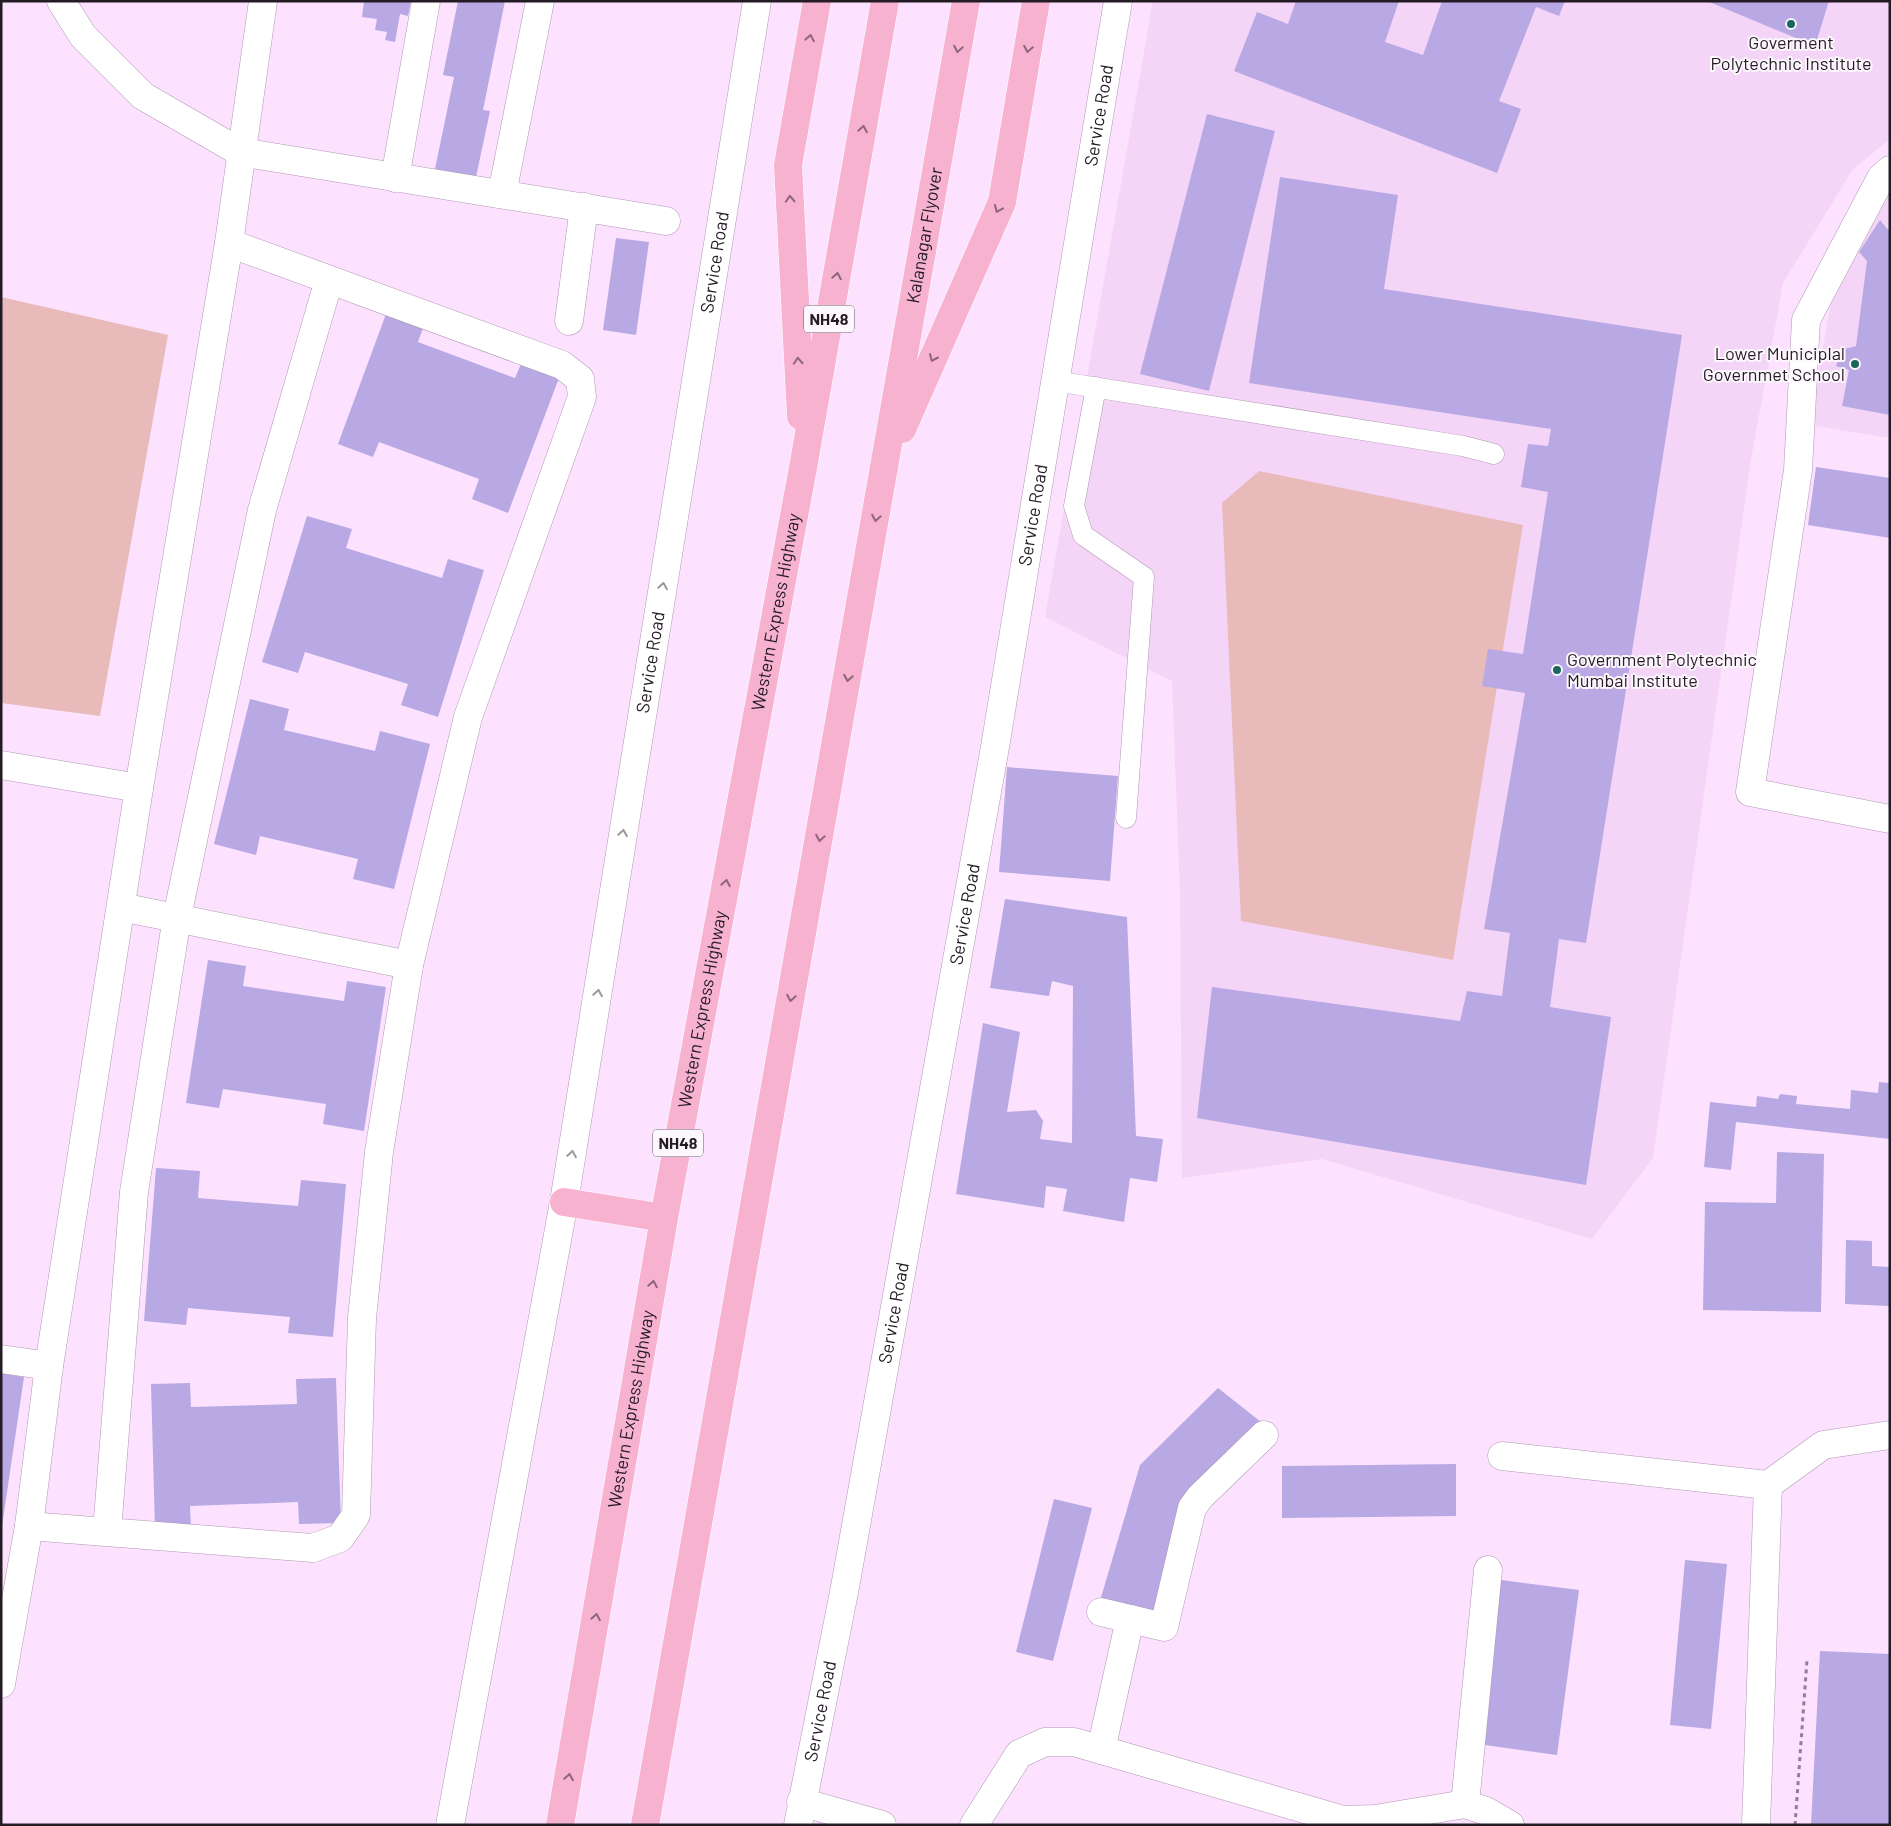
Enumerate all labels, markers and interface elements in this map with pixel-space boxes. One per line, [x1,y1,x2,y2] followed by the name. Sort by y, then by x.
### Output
[1785,18,1797,30] marker: Goverment Polytechnic Institute
[1711,31,1872,74] place label: Goverment Polytechnic Institute
[805,34,815,43] one-way arrow
[953,45,963,54] one-way arrow
[1023,45,1033,54] one-way arrow
[1079,63,1117,168] street label: Service Road
[857,124,867,133] one-way arrow
[901,165,947,305] street label: Kalanagar Flyover
[784,195,795,203] one-way arrow
[994,204,1005,213] one-way arrow
[695,210,733,315] street label: Service Road
[831,272,841,281] one-way arrow
[804,306,854,332] road number: NH48
[1703,342,1845,385] place label: Lower Municiplal Governmet School
[929,353,940,362] one-way arrow
[793,357,804,365] one-way arrow
[1849,358,1861,370] marker: Lower Municiplal Governmet School
[1013,462,1051,567] street label: Service Road
[746,511,804,713] street label: Western Express Highway
[872,513,882,522] one-way arrow
[657,581,668,589] one-way arrow
[631,610,669,715] street label: Service Road
[1567,648,1757,691] place label: Government Polytechnic Mumbai Institute
[1551,664,1563,676] marker: Government Polytechnic Mumbai Institute
[843,673,853,682] one-way arrow
[618,828,628,837] one-way arrow
[815,833,825,842] one-way arrow
[944,862,984,967] street label: Service Road
[721,879,731,887] one-way arrow
[673,909,731,1110] street label: Western Express Highway
[592,989,602,997] one-way arrow
[787,993,797,1002] one-way arrow
[653,1130,703,1156] road number: NH48
[566,1149,576,1158] one-way arrow
[873,1260,913,1365] street label: Service Road
[647,1279,658,1287] one-way arrow
[603,1308,658,1510] street label: Western Express Highway
[591,1612,601,1621] one-way arrow
[799,1659,840,1764] street label: Service Road
[563,1772,573,1781] one-way arrow

